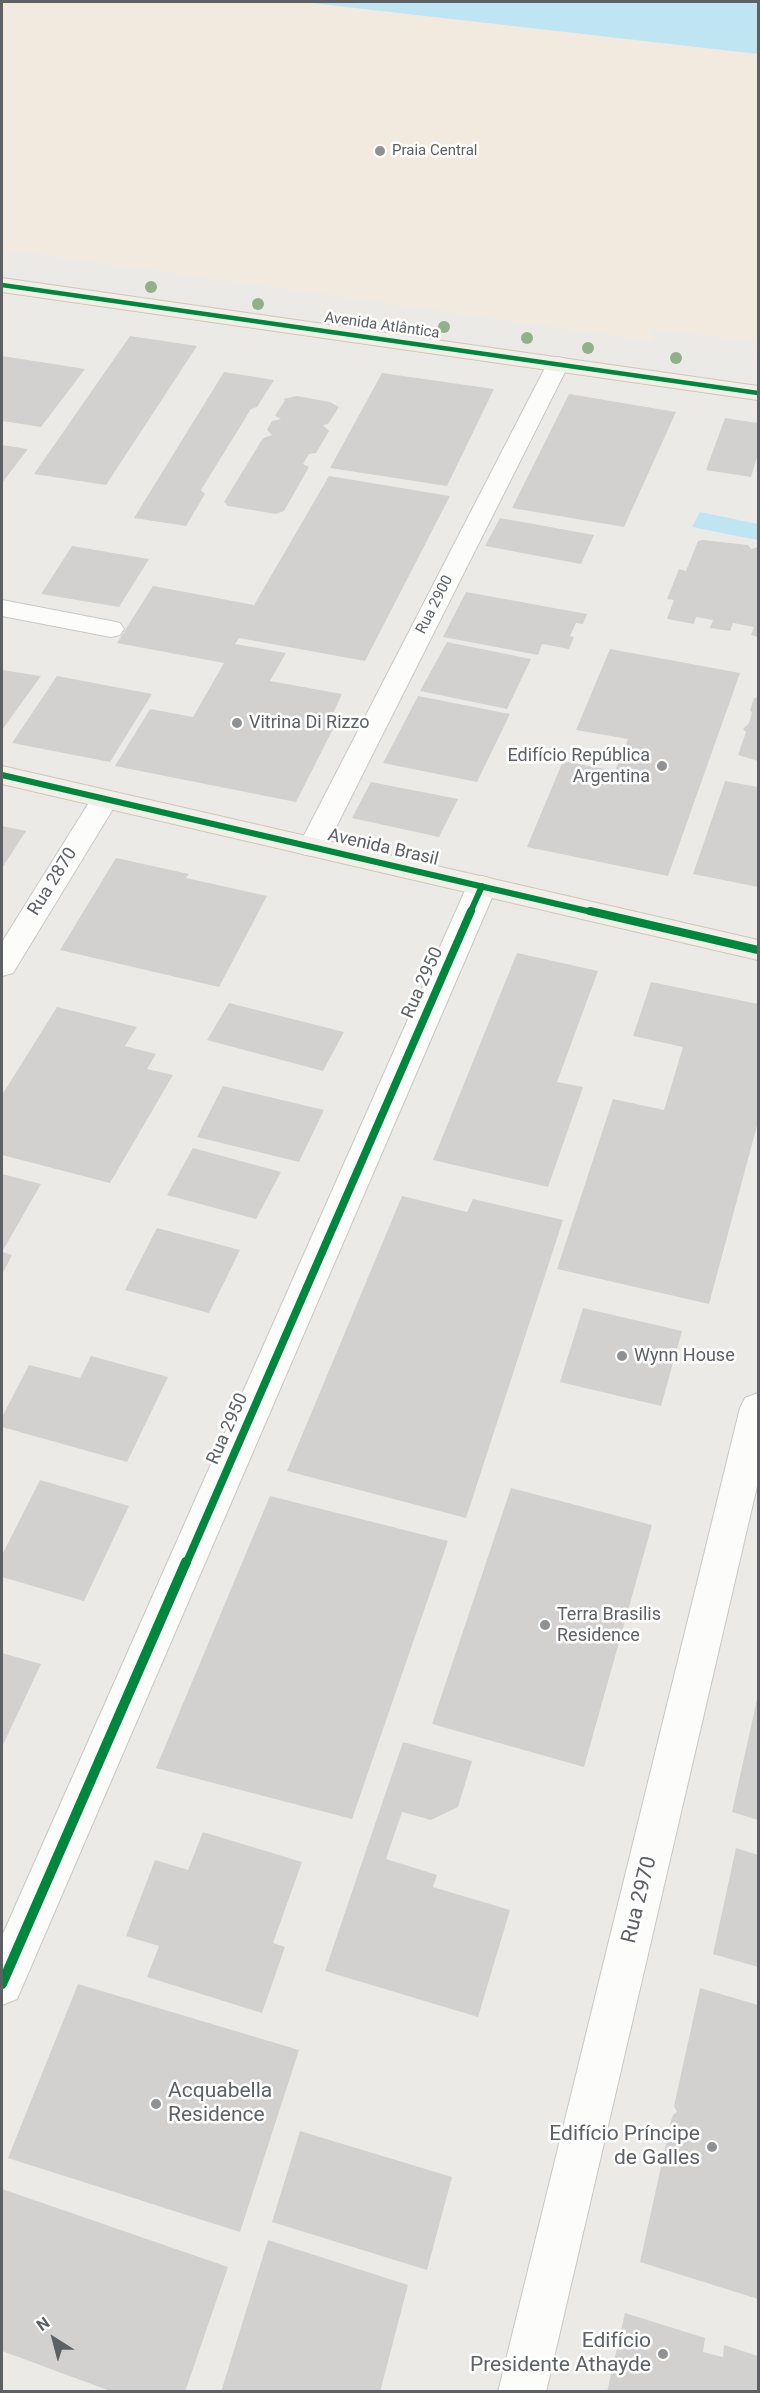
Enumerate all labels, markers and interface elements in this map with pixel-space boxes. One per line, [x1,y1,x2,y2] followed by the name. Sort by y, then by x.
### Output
[392,142,477,160] place label: Praia Central
[373,144,387,158] marker: Praia Central
[323,309,441,343] street label: Avenida Atlântica
[413,573,457,637] street label: Rua 2900
[249,712,370,734] place label: Vitrina Di Rizzo
[230,716,244,730] marker: Vitrina Di Rizzo
[507,745,650,788] place label: Edifício República Argentina
[655,759,669,773] marker: Edifício República Argentina
[326,825,440,871] street label: Avenida Brasil
[24,844,82,920] street label: Rua 2870
[398,944,448,1022] street label: Rua 2950
[634,1345,735,1367] place label: Wynn House
[615,1349,629,1363] marker: Wynn House
[203,1390,253,1468] street label: Rua 2950
[557,1604,661,1646] place label: Terra Brasilis Residence
[538,1618,552,1632] marker: Terra Brasilis Residence
[617,1854,663,1946] street label: Rua 2970
[168,2079,272,2129] place label: Acquabella Residence
[149,2097,163,2111] marker: Acquabella Residence
[549,2122,700,2172] place label: Edifício Príncipe de Galles
[705,2140,719,2154] marker: Edifício Príncipe de Galles
[24,2309,84,2369] north arrow
[33,2313,53,2335] text: N
[470,2329,651,2379] place label: Edifício Presidente Athayde
[656,2347,670,2361] marker: Edifício Presidente Athayde

